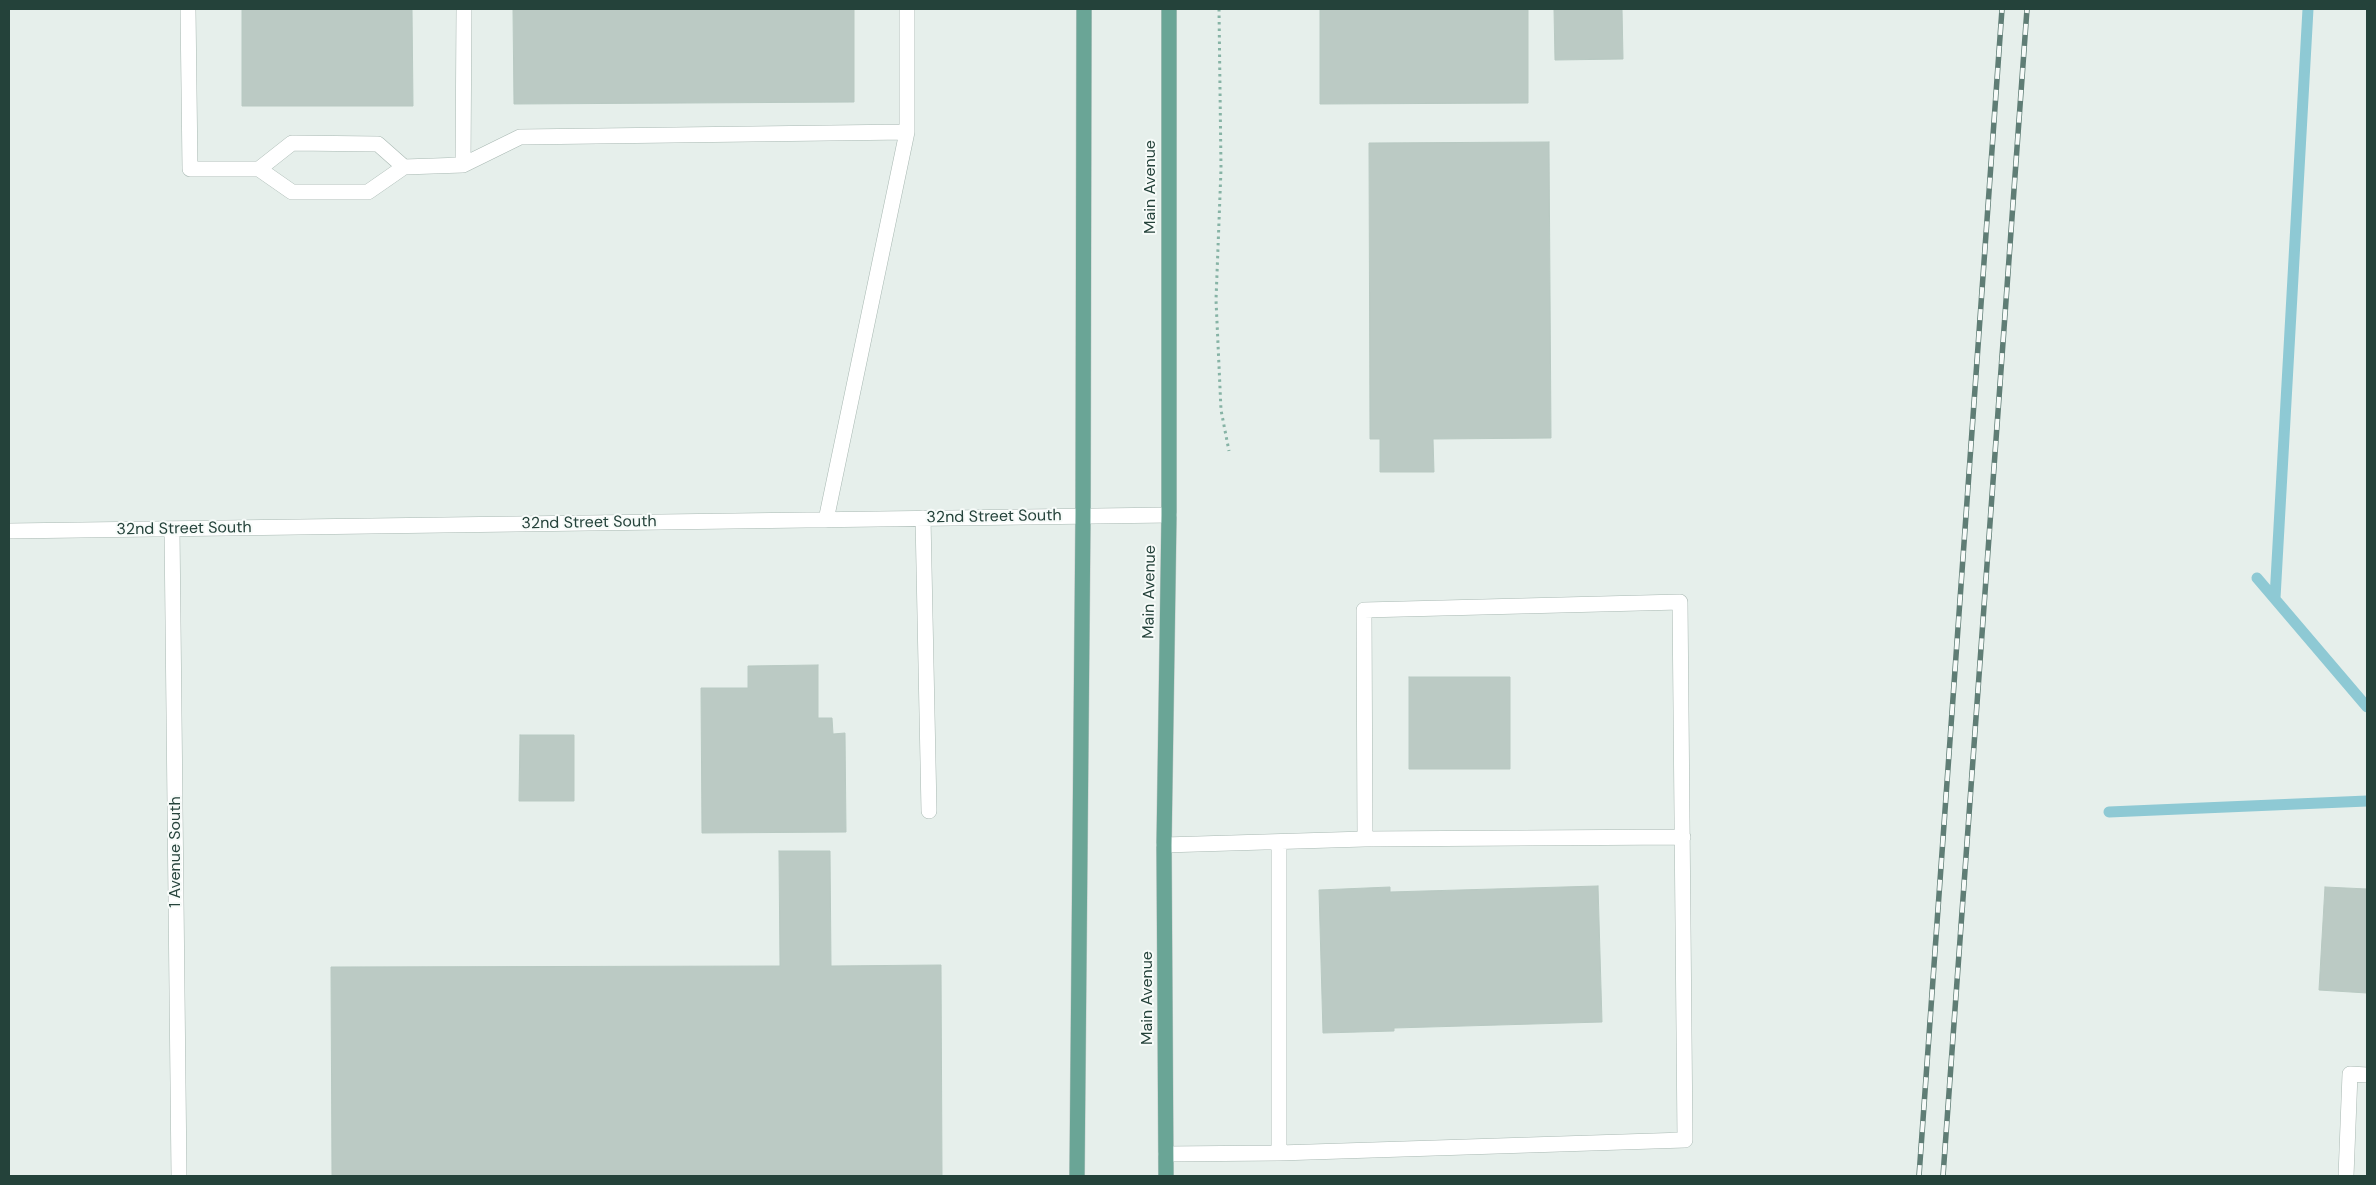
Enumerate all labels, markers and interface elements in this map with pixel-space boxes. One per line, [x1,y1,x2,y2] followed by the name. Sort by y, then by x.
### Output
[1141,140,1161,234] street label: Main Avenue
[926,506,1062,528] street label: 32nd Street South
[521,512,657,534] street label: 32nd Street South
[116,518,252,540] street label: 32nd Street South
[1140,545,1160,639] street label: Main Avenue
[166,796,186,908] street label: 1 Avenue South
[1138,951,1158,1045] street label: Main Avenue

